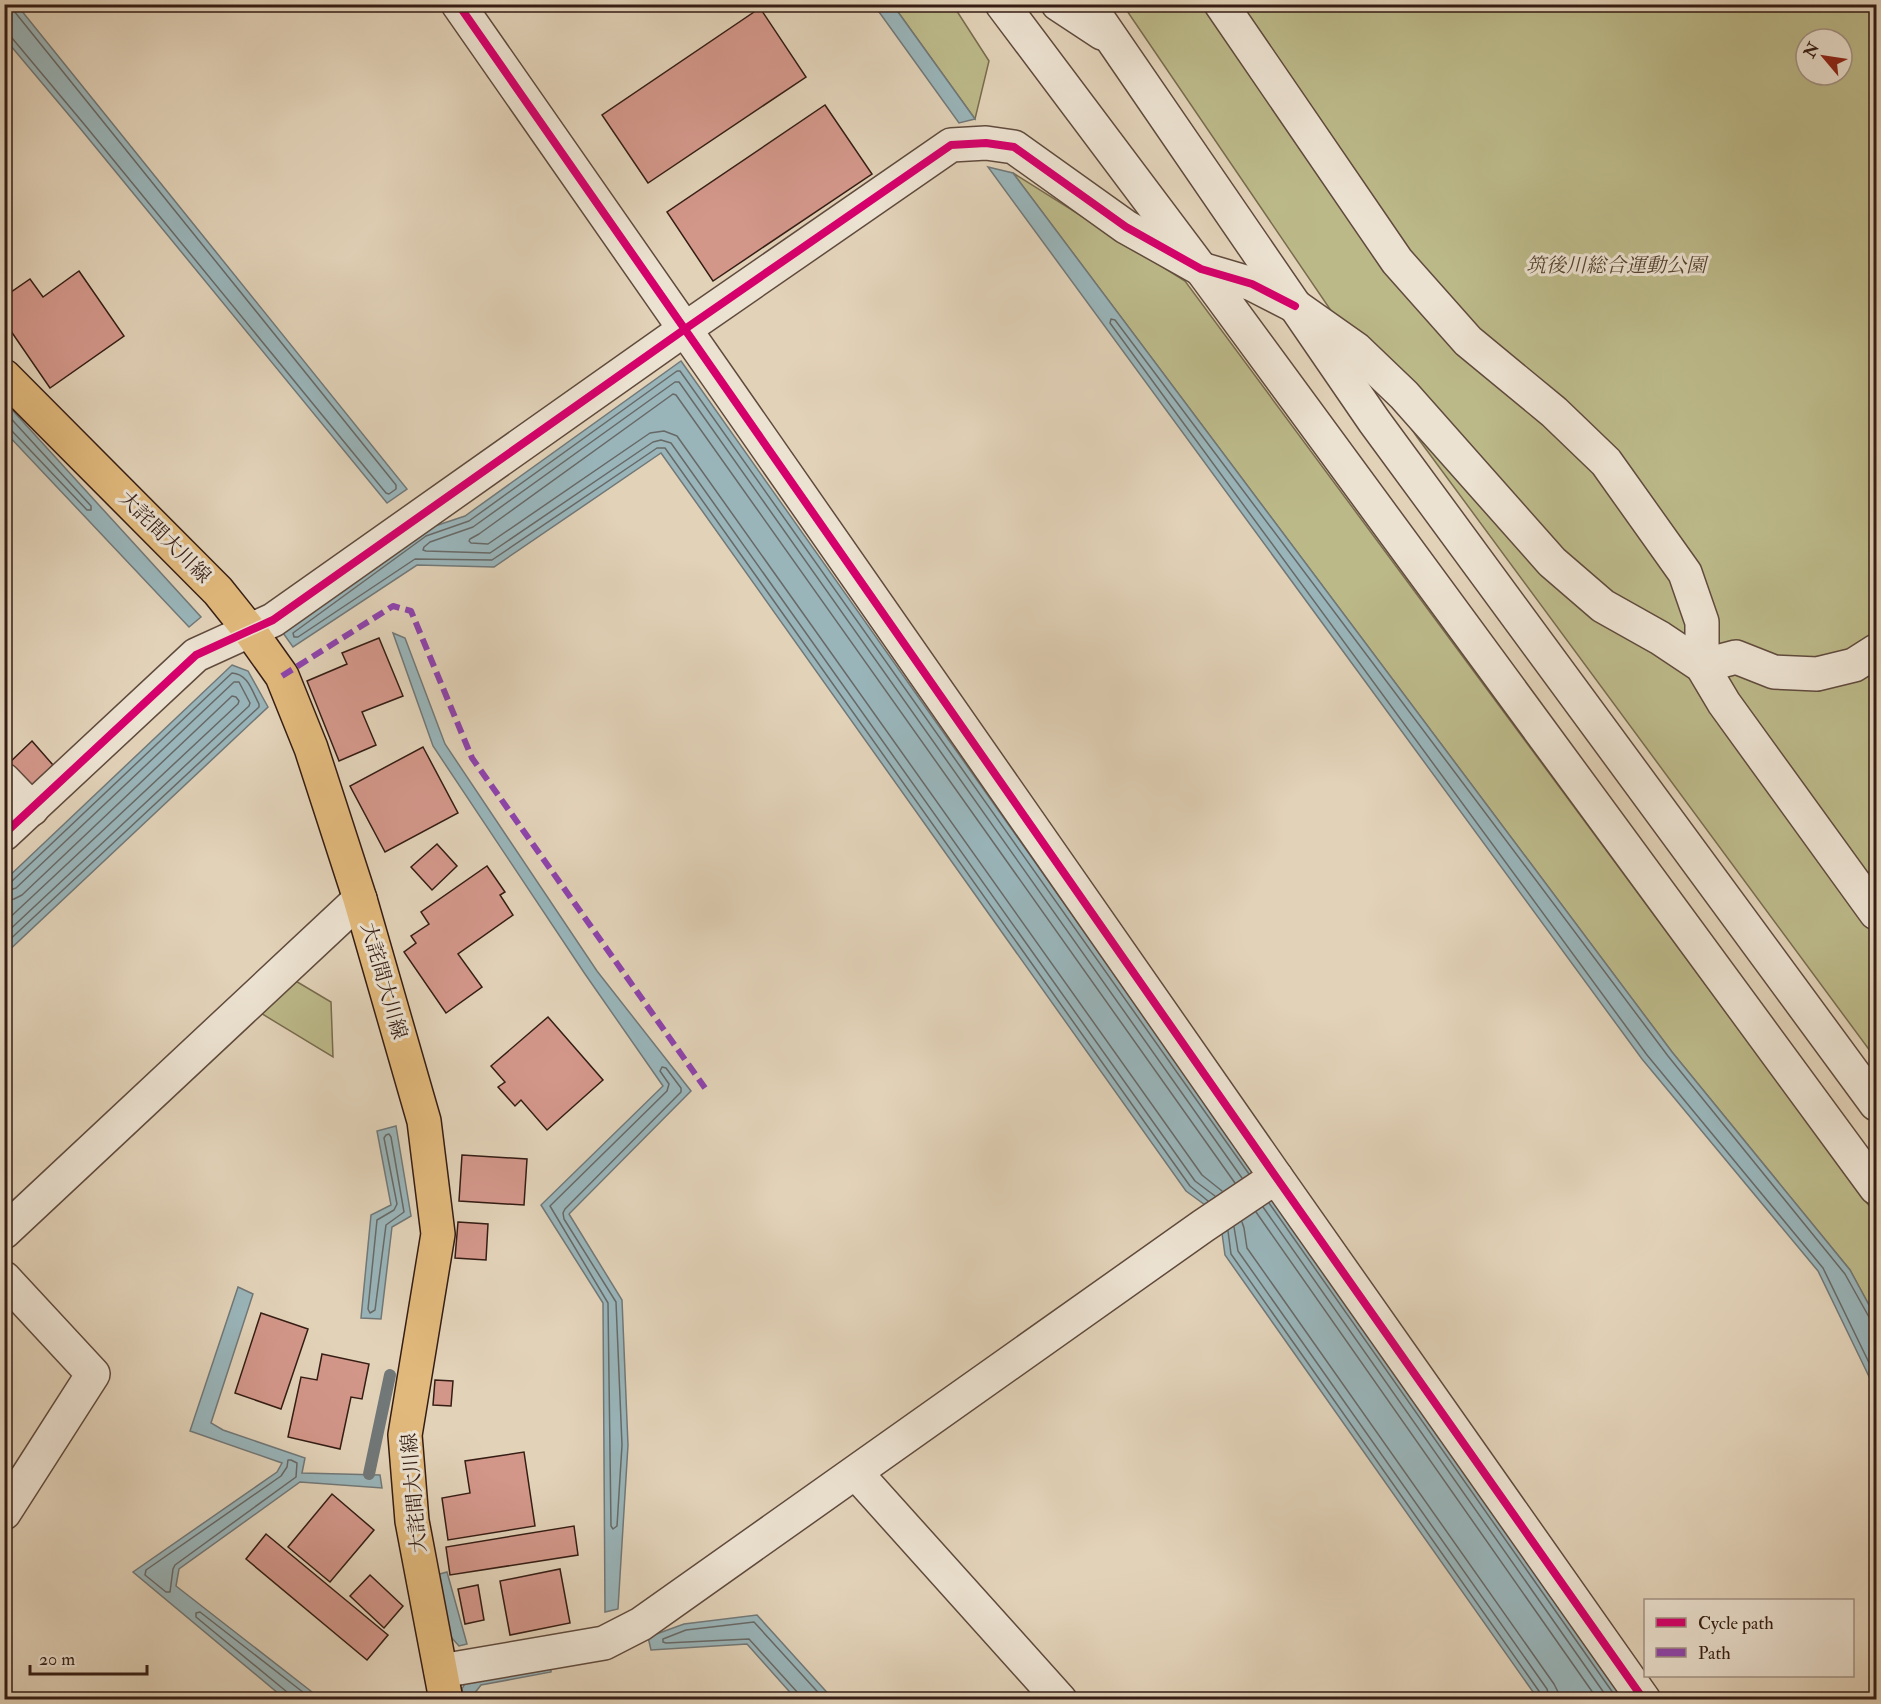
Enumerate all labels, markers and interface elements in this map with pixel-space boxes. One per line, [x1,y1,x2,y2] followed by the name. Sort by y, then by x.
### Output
[1794,27,1854,87] north arrow
[1799,39,1824,62] text: N
[1526,253,1709,278] park label: 筑後川総合運動公園
[114,486,216,588] street label: 大詫間大川線
[355,920,413,1042] street label: 大詫間大川線
[396,1432,432,1554] street label: 大詫間大川線
[1644,1599,1854,1677] legend
[1698,1612,1774,1635] text: Cycle path
[30,1638,147,1676] scale bar
[1698,1642,1731,1665] text: Path
[39,1648,75,1671] text: 20 m

